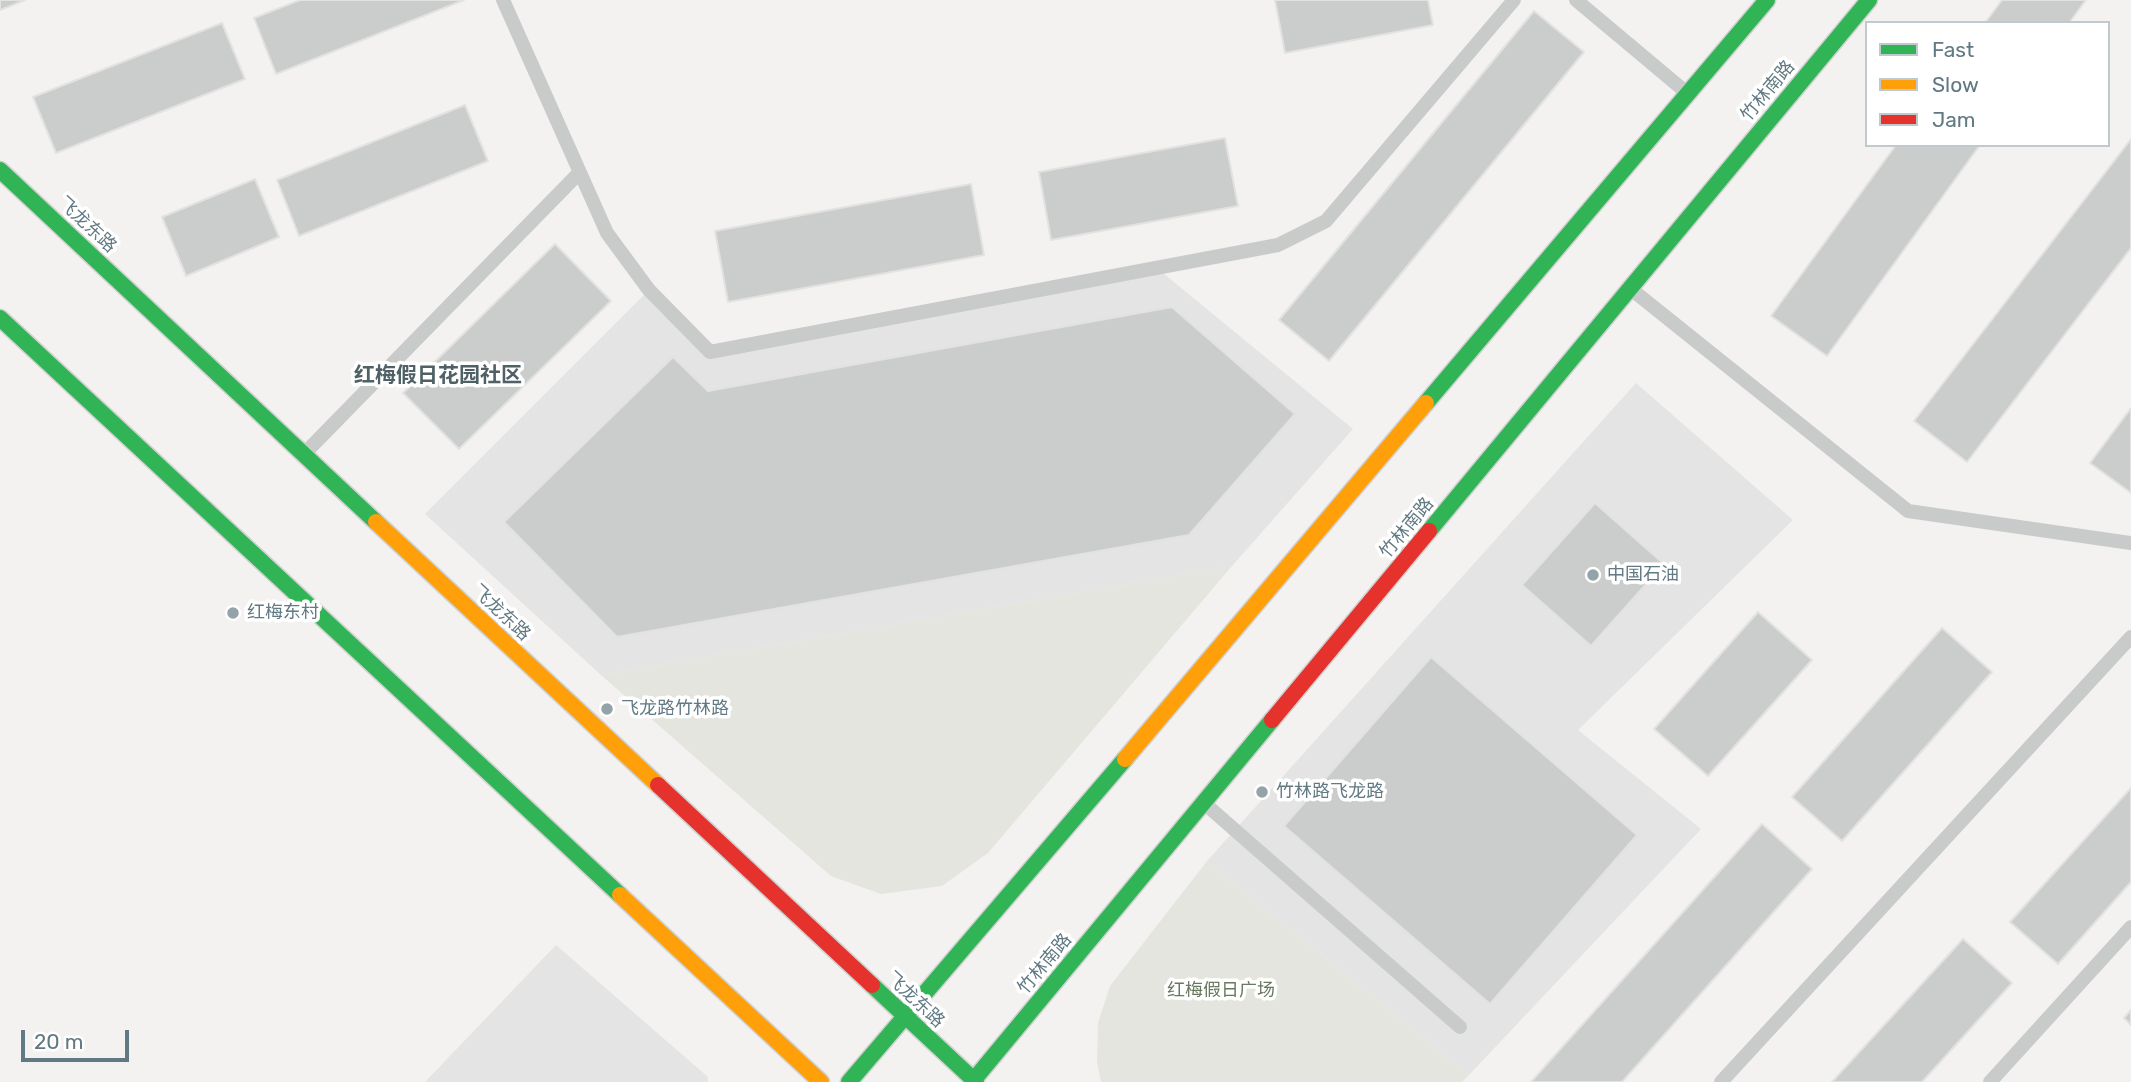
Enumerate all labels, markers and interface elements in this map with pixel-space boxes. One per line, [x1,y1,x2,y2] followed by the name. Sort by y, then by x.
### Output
[1865,21,2110,147] legend
[1932,37,1974,62] text: Fast
[1737,56,1799,126] street label: 竹林南路
[1932,72,1979,97] text: Slow
[1932,107,1976,132] text: Jam
[53,193,121,257] street label: 飞龙东路
[354,363,522,389] district label: 红梅假日花园社区
[1376,493,1438,563] street label: 竹林南路
[1607,564,1679,586] place label: 中国石油
[1585,567,1601,583] marker: 中国石油
[467,581,535,645] street label: 飞龙东路
[247,602,319,624] place label: 红梅东村
[225,605,241,621] marker: 红梅东村
[621,698,729,720] place label: 飞龙路竹林路
[599,701,615,717] marker: 飞龙路竹林路
[1276,781,1384,803] place label: 竹林路飞龙路
[1254,784,1270,800] marker: 竹林路飞龙路
[1014,929,1076,999] street label: 竹林南路
[881,968,949,1032] street label: 飞龙东路
[1167,980,1275,1002] park label: 红梅假日广场
[24,1016,133,1060] scale bar
[34,1029,83,1054] text: 20 m

